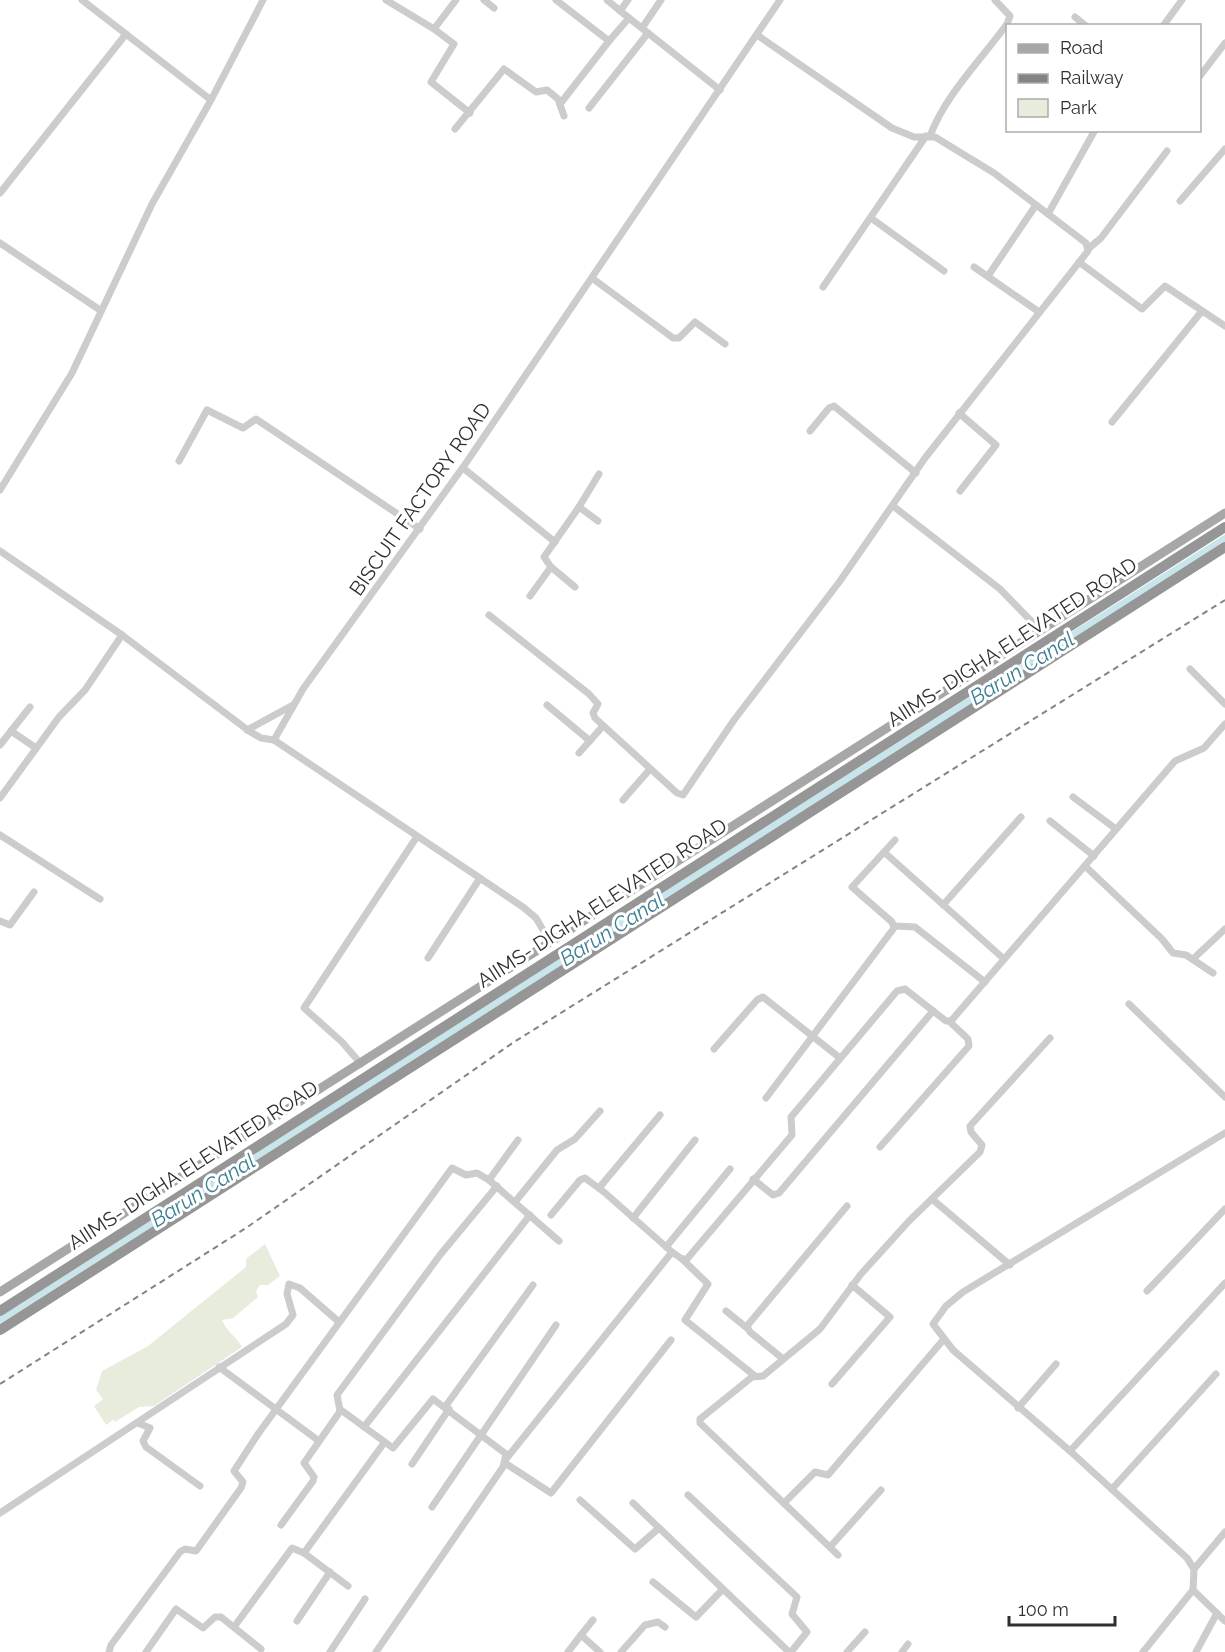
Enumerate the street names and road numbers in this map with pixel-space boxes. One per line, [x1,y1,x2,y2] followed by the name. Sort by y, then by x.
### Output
[344,398,496,600] street label: BISCUIT FACTORY ROAD
[883,552,1141,732] street label: AIIMS- DIGHA ELEVATED ROAD
[473,813,731,993] street label: AIIMS- DIGHA ELEVATED ROAD
[64,1075,322,1255] street label: AIIMS- DIGHA ELEVATED ROAD

